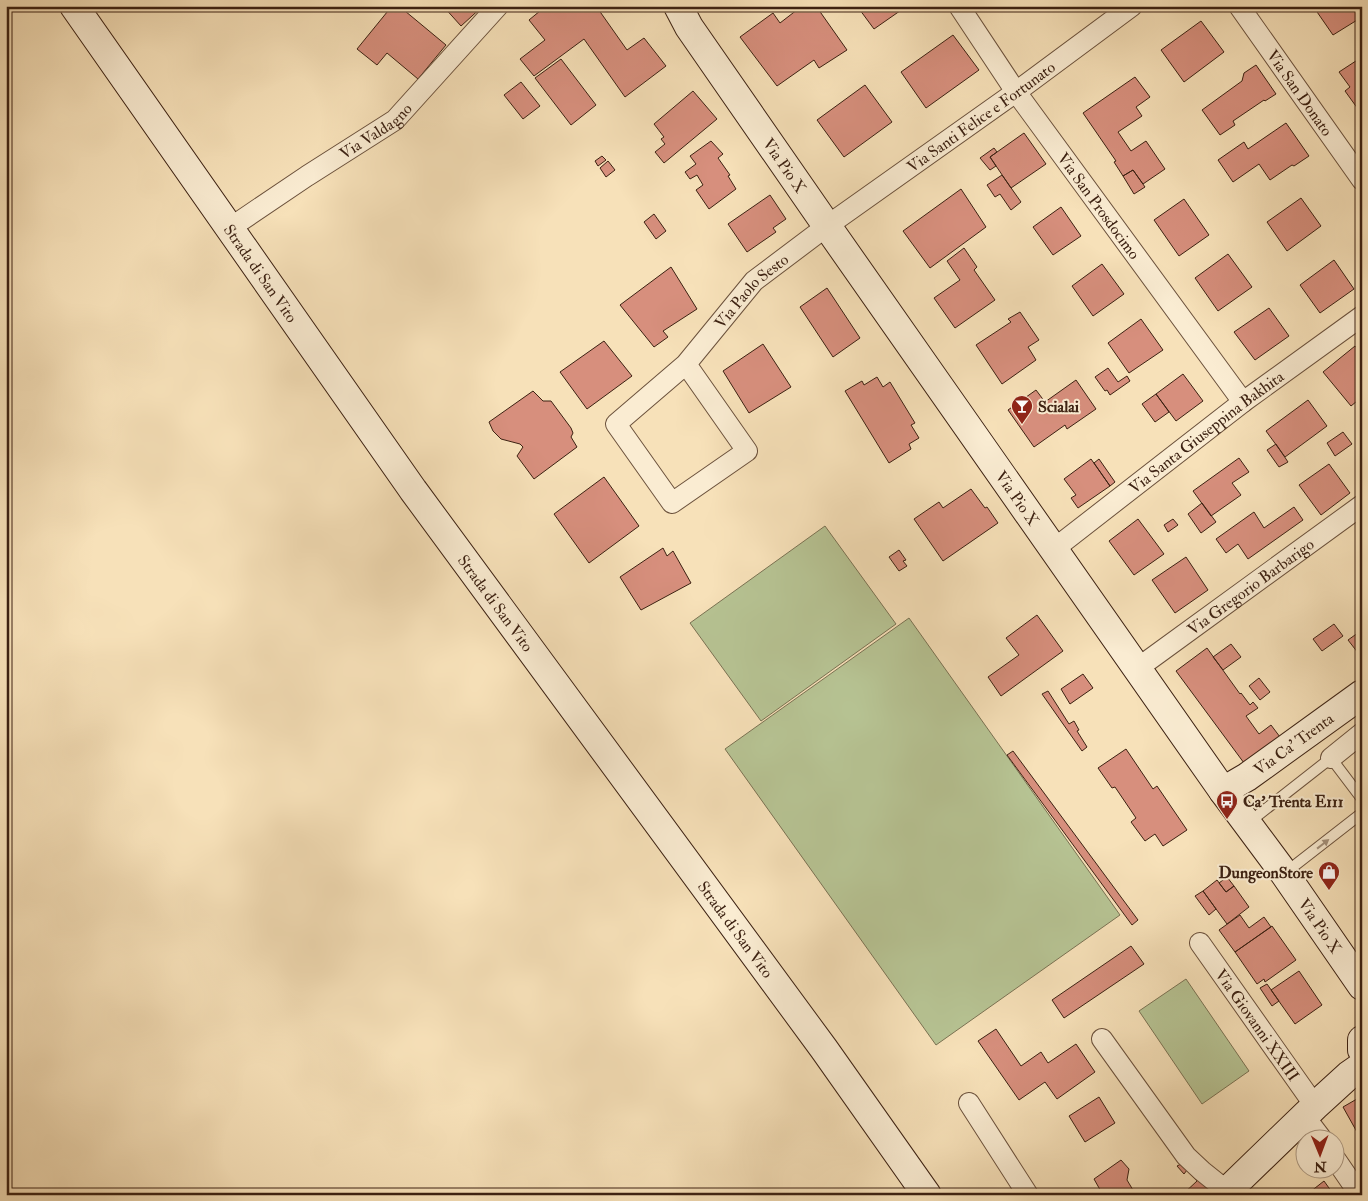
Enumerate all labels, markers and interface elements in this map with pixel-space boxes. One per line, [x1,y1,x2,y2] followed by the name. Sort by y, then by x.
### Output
[1262,46,1337,140] street label: Via San Donato
[903,57,1060,177] street label: Via Santi Felice e Fortunato
[336,99,417,164] street label: Via Valdagno
[758,135,810,198] street label: Via Pio X
[1053,149,1144,264] street label: Via San Prosdocimo
[219,221,302,327] street label: Strada di San Vito
[710,250,793,333] street label: Via Paolo Sesto
[1125,367,1288,498] street label: Via Santa Giuseppina Bakhita
[1010,394,1034,425] bar icon: Scialai
[1038,397,1080,417] place label: Scialai
[991,467,1043,530] street label: Via Pio X
[1184,534,1318,640] street label: Via Gregorio Barbarigo
[453,551,538,656] street label: Strada di San Vito
[1250,709,1338,780] street label: Via Ca' Trenta
[1215,789,1239,820] bus stop icon: Ca' Trenta E111
[1243,792,1344,812] place label: Ca' Trenta E111
[1316,838,1329,849] one-way arrow
[1317,860,1341,891] shop icon: DungeonStore
[1219,863,1313,884] place label: DungeonStore
[693,877,777,982] street label: Strada di San Vito
[1294,895,1346,958] street label: Via Pio X
[1210,965,1303,1085] street label: Via Giovanni XXIII
[1296,1128,1346,1178] north arrow
[1313,1158,1328,1175] text: N

